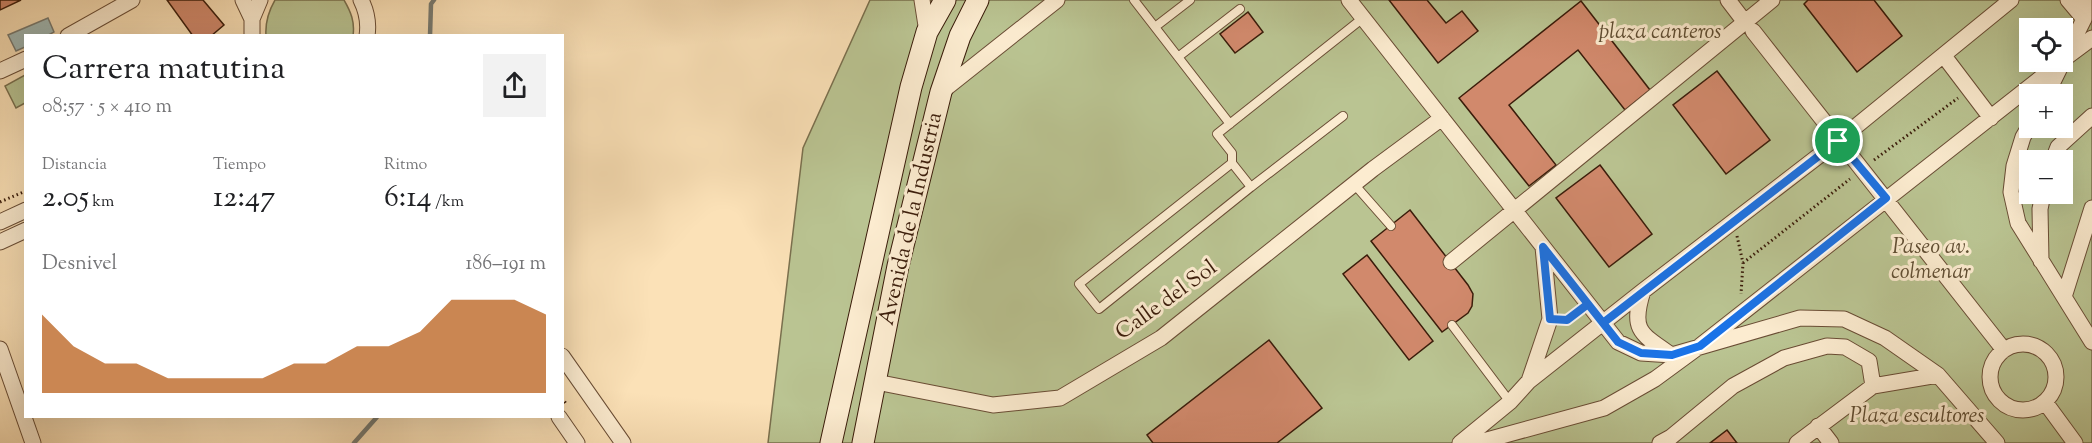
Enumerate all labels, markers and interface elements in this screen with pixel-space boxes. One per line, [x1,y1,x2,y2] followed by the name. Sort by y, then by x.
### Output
[1599,17,1721,49] park label: plaza canteros
[2019,18,2073,204] map controls
[2019,18,2073,72] button: locate
[42,46,285,94] text: Carrera matutina
[483,54,546,117] button: share
[2019,84,2073,138] button: +
[42,93,172,122] text: 08:57 · 5 × 410 m
[872,109,952,329] street label: Avenida de la Industria
[1812,115,1863,166] pin
[1821,124,1854,157] icon: arrive
[2019,150,2073,204] button: −
[42,154,107,177] text: Distancia
[213,154,266,177] text: Tiempo
[384,154,427,177] text: Ritmo
[42,177,89,220] text: 2.05
[213,177,275,220] text: 12:47
[384,177,432,220] text: 6:14
[89,191,114,214] text: km
[432,191,464,214] text: /km
[1891,232,1971,289] park label: Paseo av. colmenar
[42,250,117,279] text: Desnivel
[466,250,546,279] text: 186–191 m
[1109,253,1225,349] street label: Calle del Sol
[1850,401,1984,433] park label: Plaza escultores

